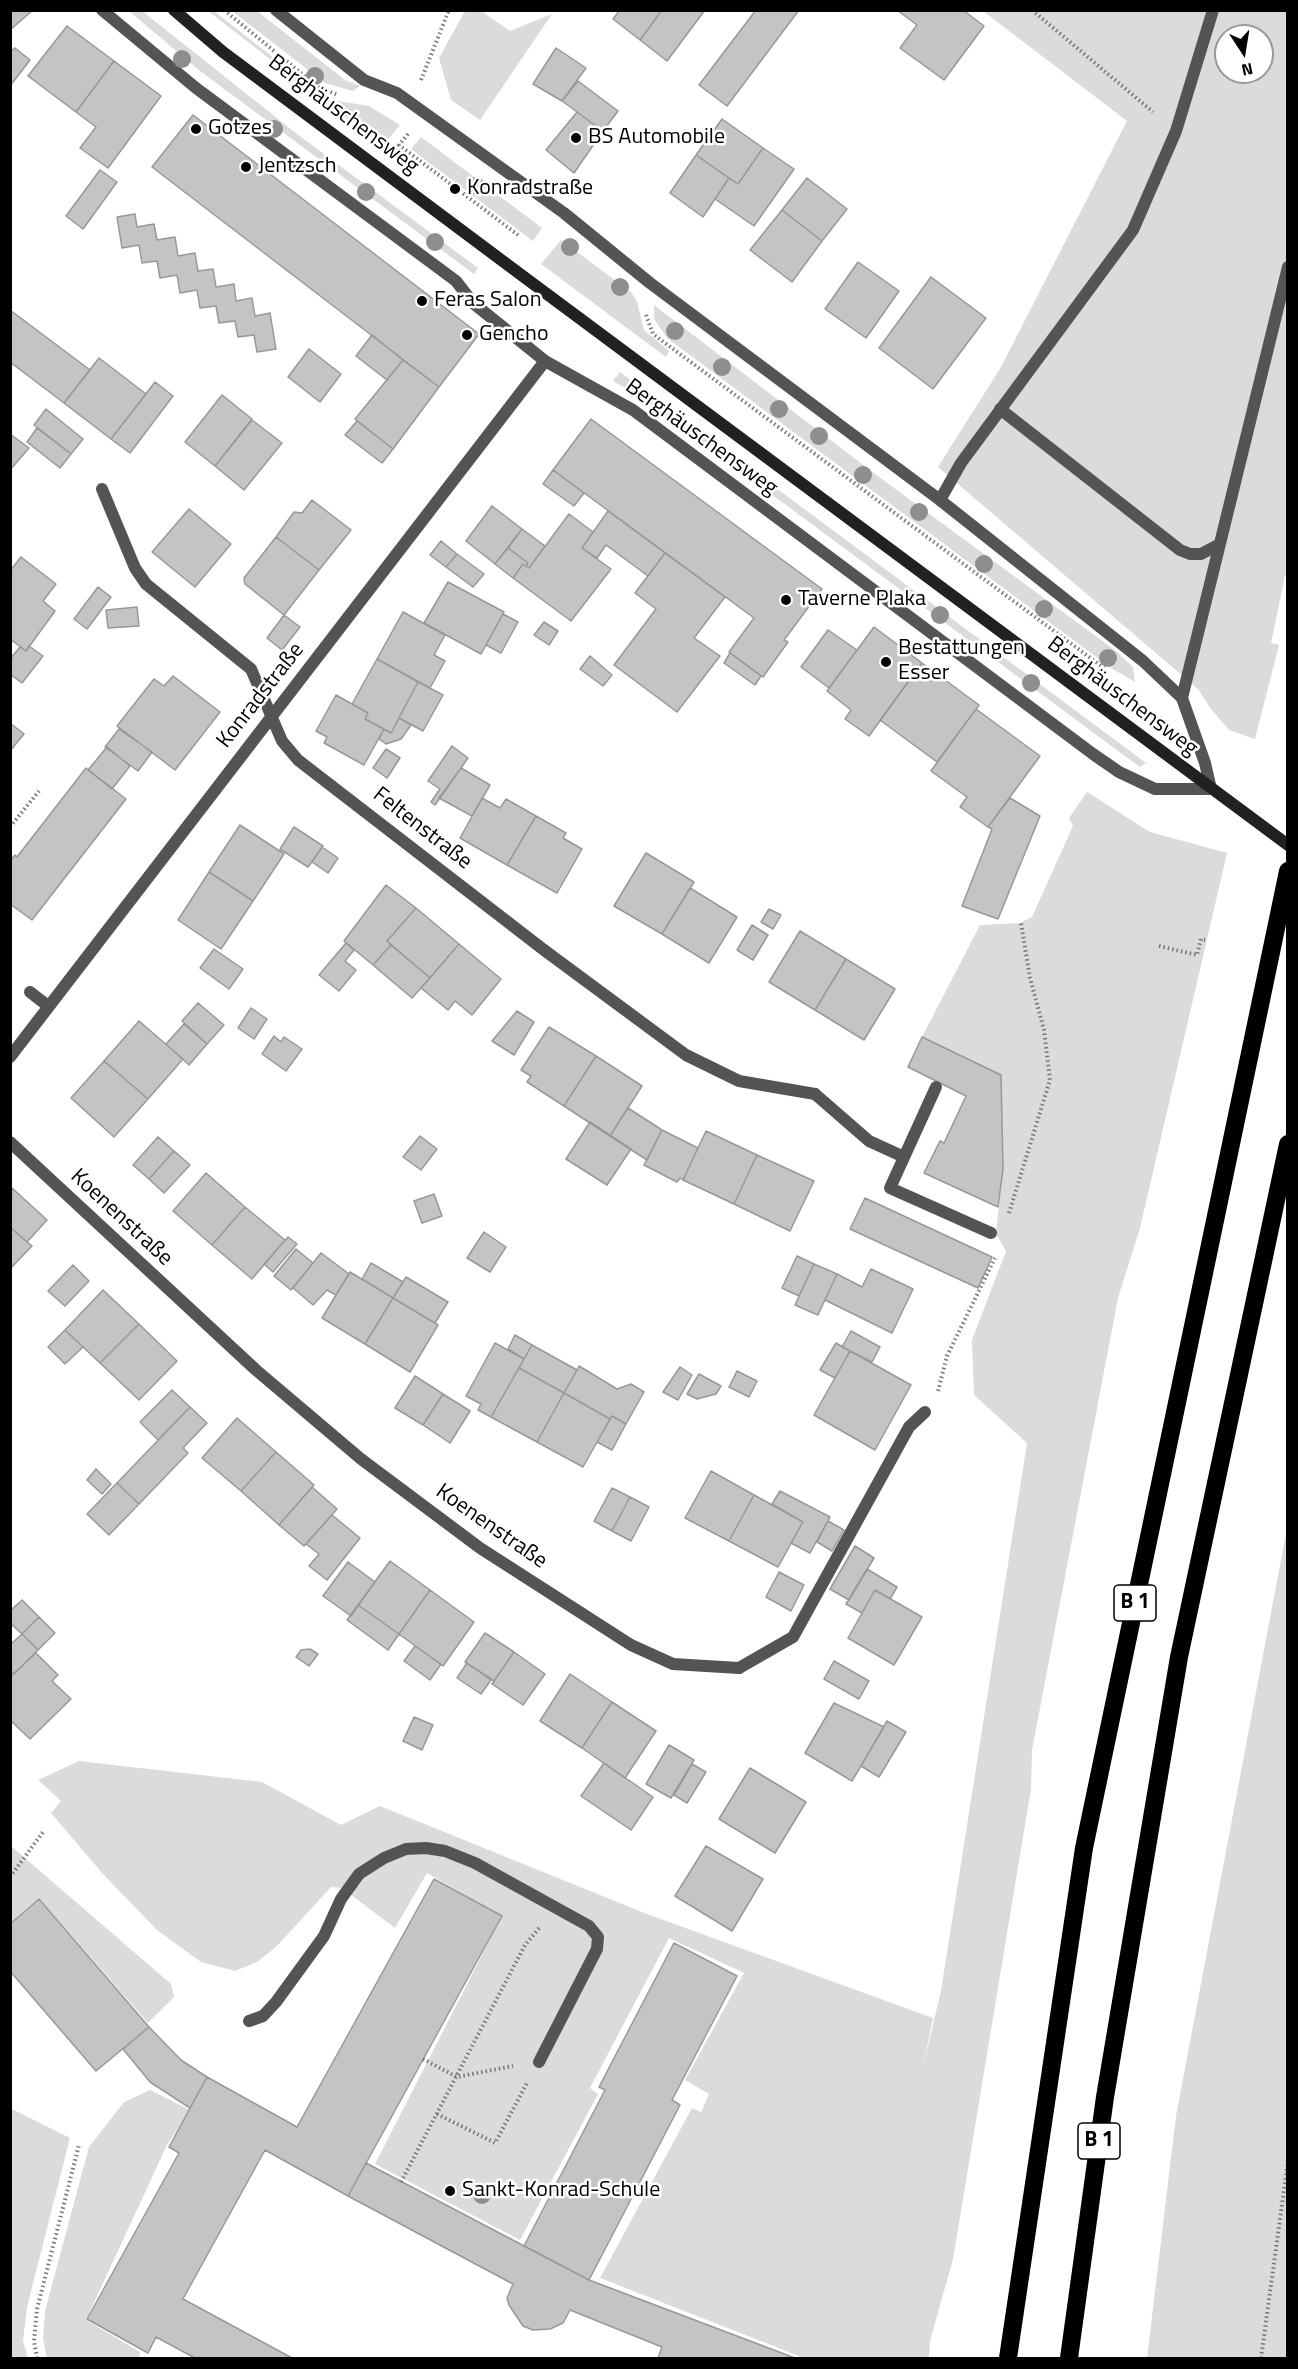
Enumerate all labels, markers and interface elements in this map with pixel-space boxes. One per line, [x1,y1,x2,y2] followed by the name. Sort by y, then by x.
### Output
[1214,24,1274,84] north arrow
[262,50,424,180] street label: Berghäuschensweg
[1239,57,1255,83] text: N
[208,116,272,142] place label: Gotzes
[189,122,203,136] marker: Gotzes
[588,125,725,151] place label: BS Automobile
[569,131,583,145] marker: BS Automobile
[258,154,336,180] place label: Jentzsch
[239,160,253,174] marker: Jentzsch
[467,176,593,202] place label: Konradstraße
[448,182,462,196] marker: Konradstraße
[434,288,541,314] place label: Feras Salon
[415,294,429,308] marker: Feras Salon
[479,322,548,348] place label: Gencho
[460,328,474,342] marker: Gencho
[620,374,782,502] street label: Berghäuschensweg
[798,587,926,613] place label: Taverne Plaka
[779,593,793,607] marker: Taverne Plaka
[1041,632,1203,762] street label: Berghäuschensweg
[898,636,1025,688] place label: Bestattungen Esser
[212,638,310,754] street label: Konradstraße
[879,655,893,669] marker: Bestattungen Esser
[367,782,477,876] street label: Feltenstraße
[64,1164,178,1272] street label: Koenenstraße
[430,1479,552,1575] street label: Koenenstraße
[1114,1585,1156,1621] road number: B 1
[1078,2123,1120,2159] road number: B 1
[462,2178,660,2204] place label: Sankt-Konrad-Schule
[443,2184,457,2198] marker: Sankt-Konrad-Schule

